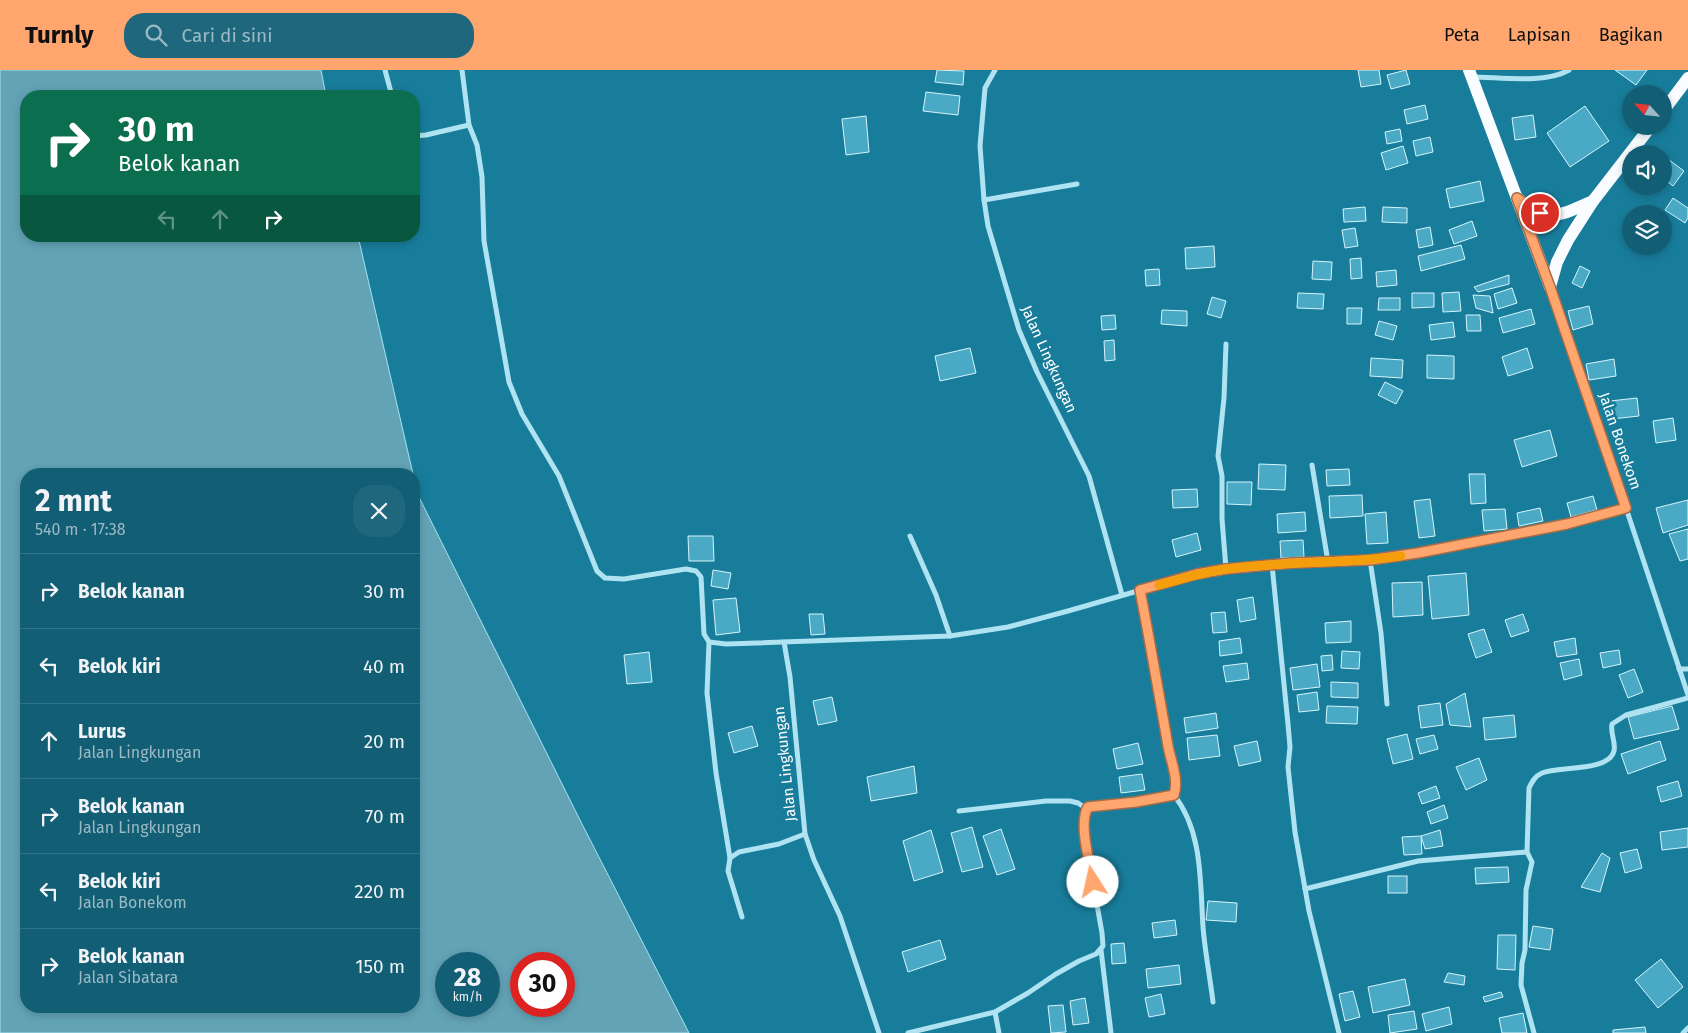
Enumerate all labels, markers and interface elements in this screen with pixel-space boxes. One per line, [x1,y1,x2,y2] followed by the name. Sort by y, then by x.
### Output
[124,13,474,58] search box
[25,21,94,49] text: Turnly
[142,21,170,49] icon: search
[182,24,273,47] text: Cari di sini
[1444,24,1480,46] text: Peta
[1508,24,1571,46] text: Lapisan
[1599,24,1663,46] text: Bagikan
[1622,85,1672,135] north arrow
[1622,85,1672,255] map controls
[118,108,195,150] text: 30 m
[35,110,100,175] icon: right
[1622,145,1672,195] button: sound
[118,150,240,177] text: Belok kanan
[1519,192,1561,234] pin
[1526,199,1554,227] icon: arrive
[153,205,181,233] icon: left
[206,205,234,233] icon: ahead
[259,205,287,233] icon: right
[1622,205,1672,255] button: layers
[1017,302,1081,416] street label: Jalan Lingkungan
[1595,390,1645,492] street label: Jalan Bonekom
[35,483,112,519] text: 2 mnt
[353,485,405,537] button: close
[35,520,126,539] text: 540 m · 17:38
[35,577,63,605] icon: right
[78,580,185,603] text: Belok kanan
[364,580,405,603] text: 30 m
[35,652,63,680] icon: left
[78,655,161,678] text: Belok kiri
[363,655,405,678] text: 40 m
[770,706,800,822] street label: Jalan Lingkungan
[78,720,126,743] text: Lurus
[35,727,63,755] icon: ahead
[364,730,405,753] text: 20 m
[78,743,201,762] text: Jalan Lingkungan
[78,795,185,818] text: Belok kanan
[35,802,63,830] icon: right
[365,805,405,828] text: 70 m
[78,818,201,837] text: Jalan Lingkungan
[1066,855,1118,907] position arrow
[78,870,161,893] text: Belok kiri
[35,877,63,905] icon: left
[354,880,405,903] text: 220 m
[78,893,187,912] text: Jalan Bonekom
[78,945,185,968] text: Belok kanan
[35,952,63,980] icon: right
[510,952,575,1017] speed limit sign: 30
[355,955,405,978] text: 150 m
[454,963,481,993] text: 28
[78,968,178,987] text: Jalan Sibatara
[453,990,482,1004] text: km/h

